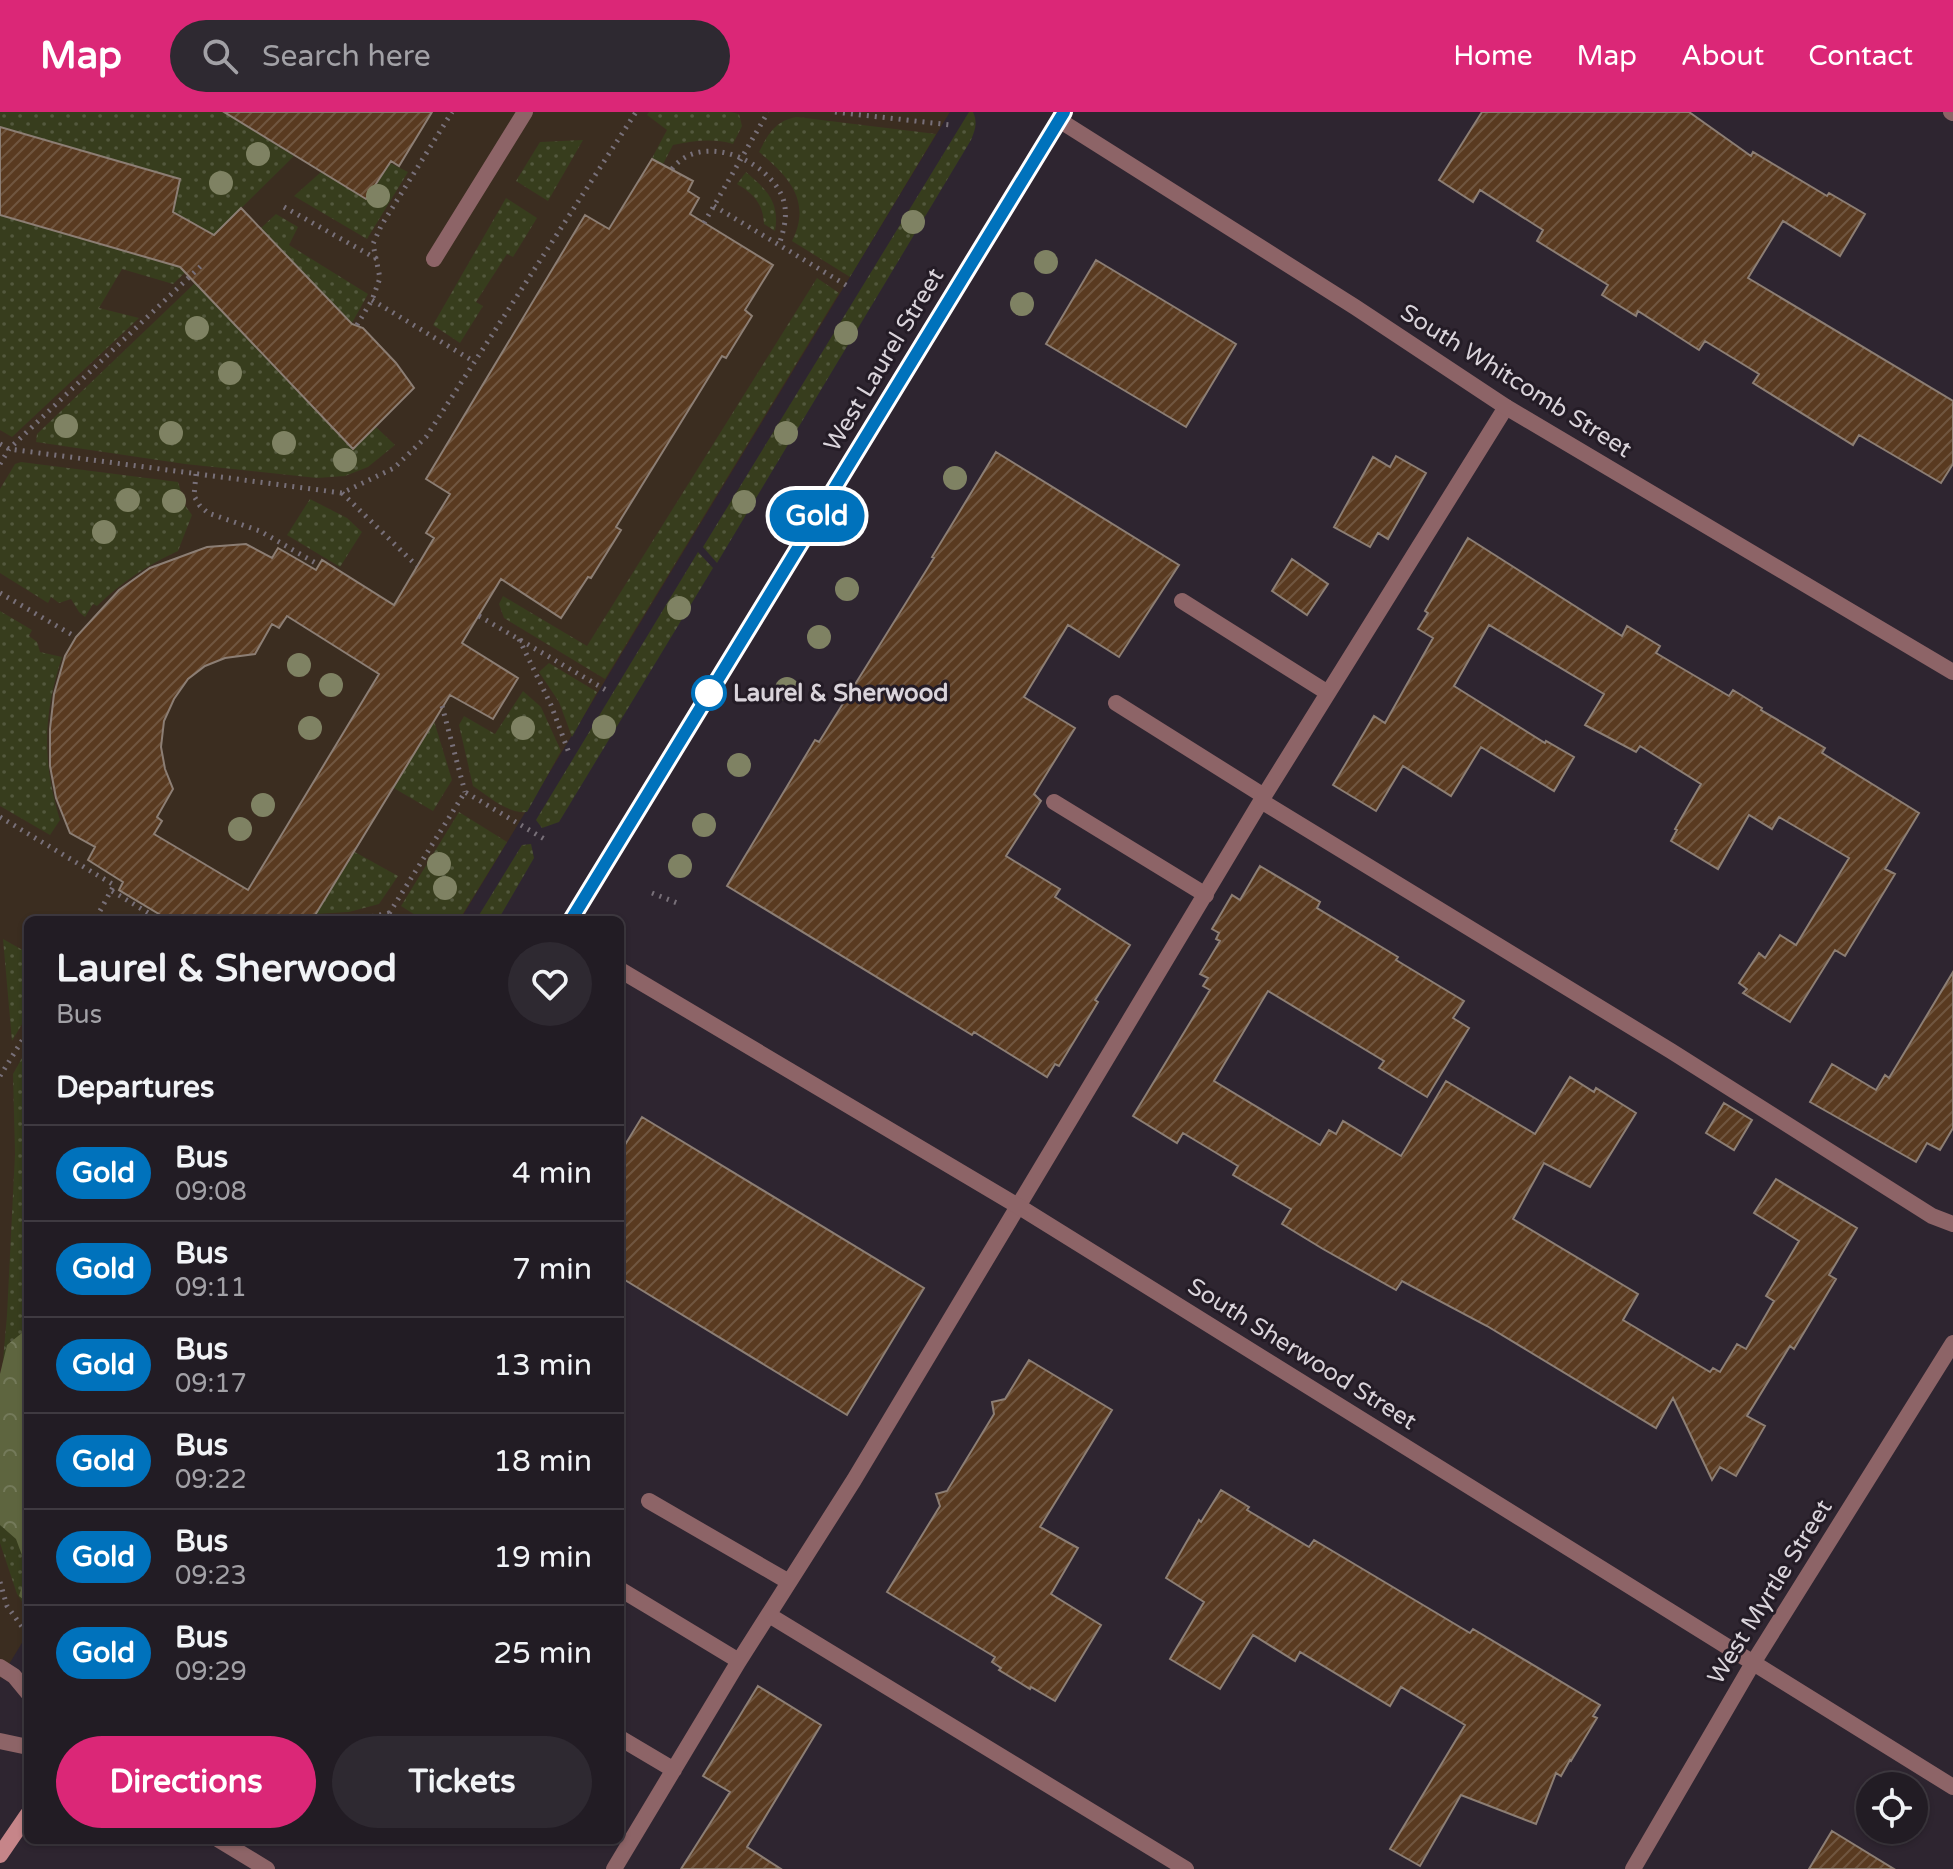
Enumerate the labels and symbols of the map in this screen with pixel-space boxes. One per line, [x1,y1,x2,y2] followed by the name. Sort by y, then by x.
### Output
[818,263,950,457] street label: West Laurel Street
[1395,298,1637,464] street label: South Whitcomb Street
[761,490,873,542] line badge: Gold
[692,676,726,710] marker: Laurel & Sherwood
[733,679,948,708] place label: Laurel & Sherwood
[1182,1272,1422,1436] street label: South Sherwood Street
[1701,1494,1839,1690] street label: West Myrtle Street

